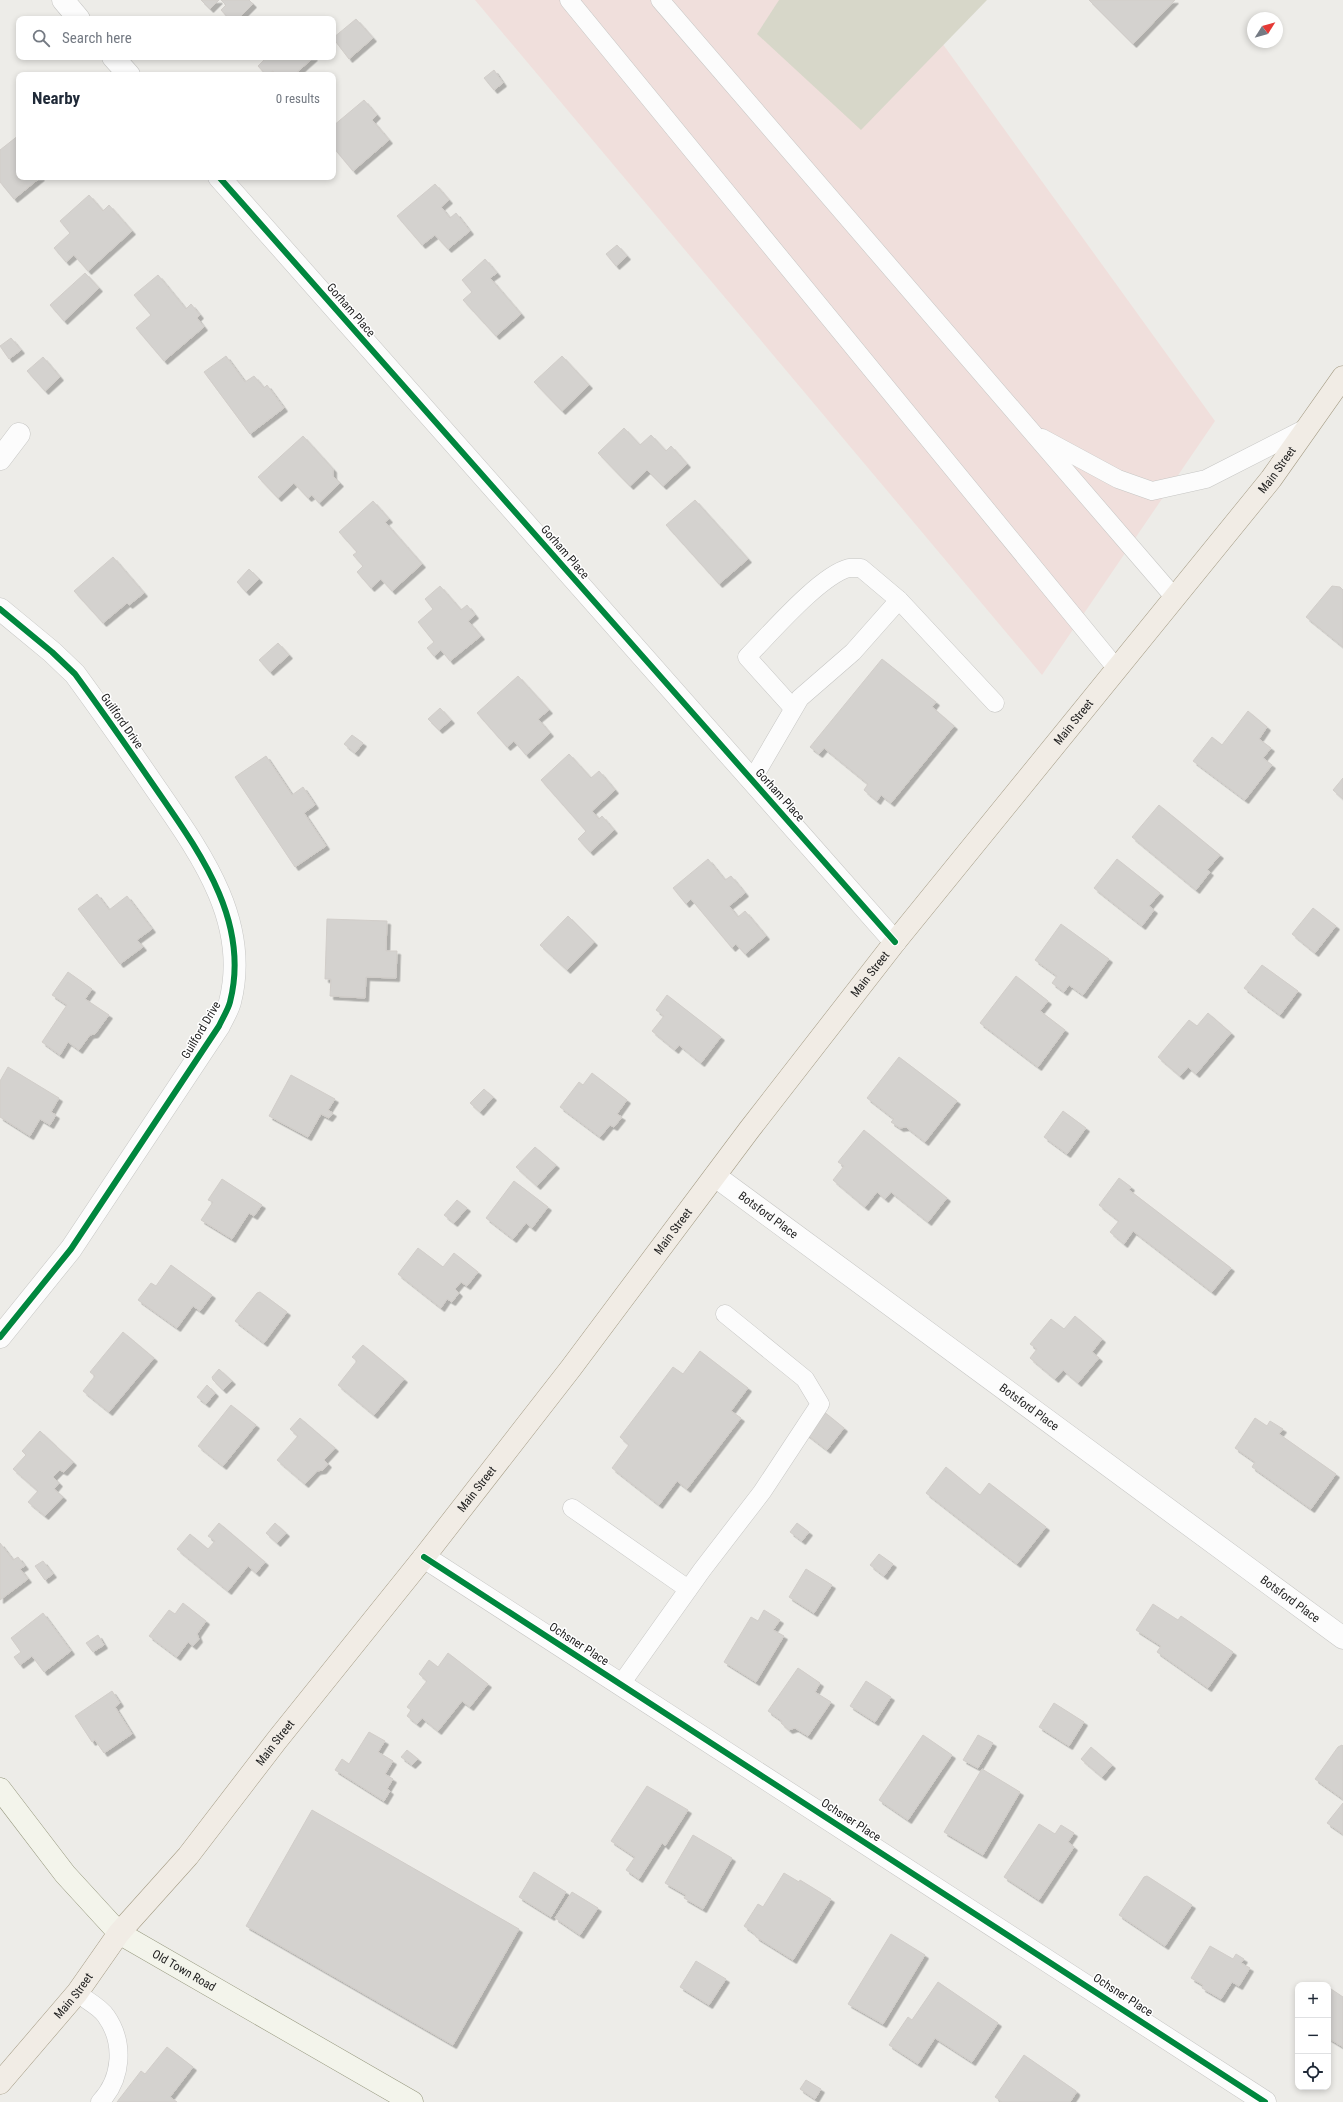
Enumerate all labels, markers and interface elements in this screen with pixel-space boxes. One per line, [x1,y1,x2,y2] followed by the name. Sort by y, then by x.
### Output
[1247,12,1283,48] north arrow
[16,16,336,60] search box
[30,27,52,49] icon: search
[62,29,132,47] text: Search here
[32,88,80,108] text: Nearby
[276,91,320,106] text: 0 results
[324,280,378,340] street label: Gorham Place
[1255,444,1299,496] street label: Main Street
[538,522,592,582] street label: Gorham Place
[98,691,146,752] street label: Guilford Drive
[1051,696,1096,748] street label: Main Street
[753,766,808,825] street label: Gorham Place
[848,948,893,1000] street label: Main Street
[178,998,224,1061] street label: Guilford Drive
[736,1189,801,1242] street label: Botsford Place
[651,1205,695,1257] street label: Main Street
[997,1381,1062,1434] street label: Botsford Place
[455,1463,499,1515] street label: Main Street
[1258,1573,1323,1626] street label: Botsford Place
[547,1620,612,1669] street label: Ochsner Place
[253,1717,298,1768] street label: Main Street
[819,1796,884,1845] street label: Ochsner Place
[150,1947,218,1994] street label: Old Town Road
[51,1970,96,2022] street label: Main Street
[1091,1971,1156,2020] street label: Ochsner Place
[1295,1982,1331,2090] map controls
[1295,1982,1331,2018] button: +
[1295,2018,1331,2054] button: −
[1295,2054,1331,2090] button: locate

